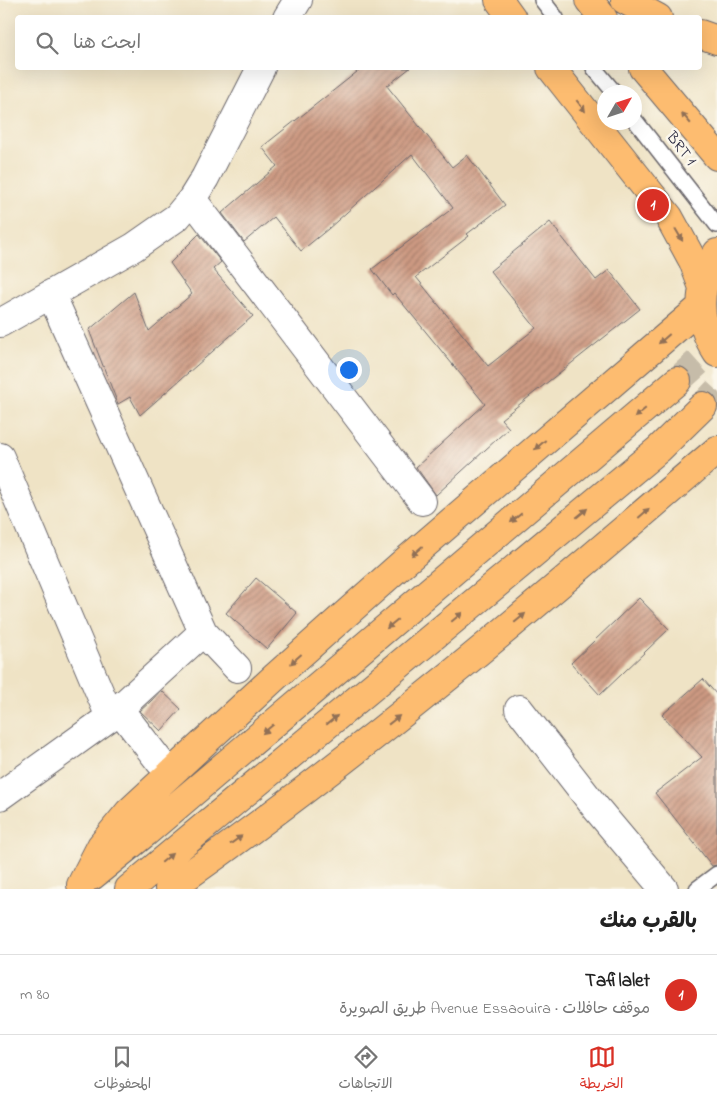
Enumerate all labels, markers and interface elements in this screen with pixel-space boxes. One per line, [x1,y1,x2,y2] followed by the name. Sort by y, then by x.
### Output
[15,15,702,70] search box
[33,29,61,57] icon: search
[73,30,141,57] text: ابحث هنا
[597,85,642,130] north arrow
[575,99,586,112] one-way arrow
[680,112,691,125] one-way arrow
[659,126,702,171] street label: BRT 1
[637,186,669,224] pin: 1
[675,228,684,242] one-way arrow
[657,334,670,345] one-way arrow
[336,357,362,383] your location
[634,407,646,419] one-way arrow
[535,439,547,451] one-way arrow
[575,507,588,518] one-way arrow
[637,507,649,519] one-way arrow
[510,513,523,524] one-way arrow
[411,545,424,556] one-way arrow
[450,611,463,622] one-way arrow
[513,613,526,624] one-way arrow
[386,618,399,629] one-way arrow
[290,653,302,665] one-way arrow
[325,715,338,726] one-way arrow
[387,715,400,726] one-way arrow
[262,723,275,734] one-way arrow
[229,835,243,845] one-way arrow
[160,852,173,863] one-way arrow
[600,907,697,937] text: بالقرب منك
[585,968,650,995] text: Tafilalet
[20,983,49,1007] text: 80 m
[678,983,684,1007] text: 1
[339,997,650,1021] text: موقف حافلات · Avenue Essaouira طريق الصويرة
[94,1043,151,1096] tab: المحفوظات
[338,1043,393,1096] tab: الاتجاهات
[580,1043,623,1096] tab: الخريطة

